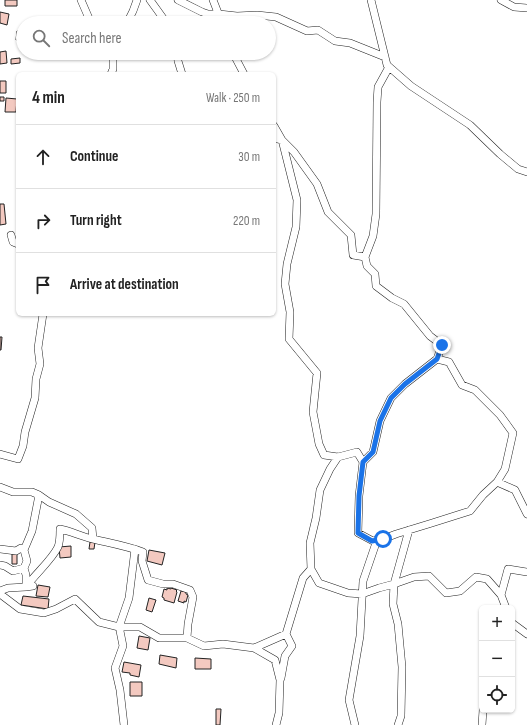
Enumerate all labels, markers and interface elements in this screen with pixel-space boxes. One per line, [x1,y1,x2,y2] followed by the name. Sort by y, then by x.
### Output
[16,16,276,60] search box
[30,27,52,49] icon: search
[62,29,122,48] text: Search here
[32,88,65,108] text: 4 min
[206,90,260,106] text: Walk · 250 m
[32,146,54,168] icon: ahead
[70,147,119,166] text: Continue
[238,149,260,165] text: 30 m
[32,210,54,232] icon: right
[70,211,122,230] text: Turn right
[233,213,260,229] text: 220 m
[32,274,54,296] icon: arrive
[70,275,179,294] text: Arrive at destination
[433,336,451,354] route end
[374,530,392,548] route start
[479,605,515,713] map controls
[479,605,515,641] button: +
[479,641,515,677] button: −
[479,677,515,713] button: locate

